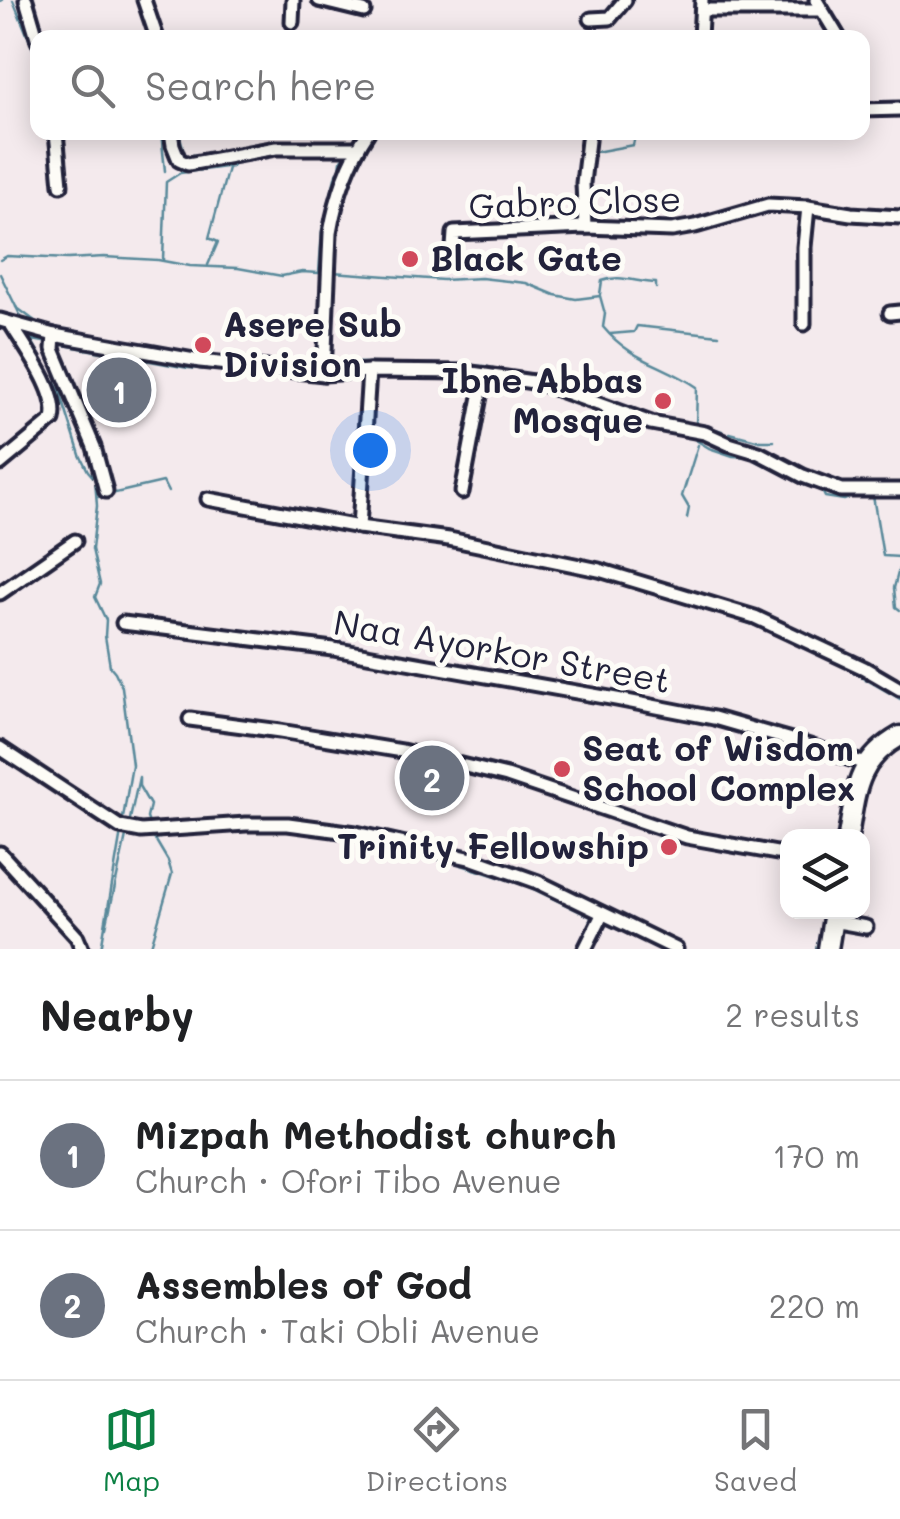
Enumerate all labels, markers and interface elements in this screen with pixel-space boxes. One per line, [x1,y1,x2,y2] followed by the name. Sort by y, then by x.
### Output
[30,30,870,140] search box
[65,58,120,113] icon: search
[145,60,376,110] text: Search here
[468,174,682,228] street label: Gabro Close
[430,234,622,280] place label: Black Gate
[399,248,421,270] marker: Black Gate
[223,300,402,386] place label: Asere Sub Division
[192,334,214,356] marker: Asere Sub Division
[86,352,152,428] pin: 1
[441,356,643,442] place label: Ibne Abbas Mosque
[652,390,674,412] marker: Ibne Abbas Mosque
[345,425,396,476] your location
[330,598,674,702] street label: Naa Ayorkor Street
[582,724,856,810] place label: Seat of Wisdom School Complex
[400,740,464,816] pin: 2
[551,758,573,780] marker: Seat of Wisdom School Complex
[337,822,649,868] place label: Trinity Fellowship
[780,829,870,919] map controls
[780,829,870,919] button: layers
[658,836,680,858] marker: Trinity Fellowship
[40,987,194,1042] text: Nearby
[725,993,860,1035] text: 2 results
[135,1109,616,1159] text: Mizpah Methodist church
[65,1134,80,1176] text: 1
[772,1134,860,1176] text: 170 m
[135,1159,562,1201] text: Church · Ofori Tibo Avenue
[135,1259,472,1309] text: Assembles of God
[64,1284,81,1326] text: 2
[769,1284,860,1326] text: 220 m
[135,1309,540,1351] text: Church · Taki Obli Avenue
[103,1402,160,1498] tab: Map
[366,1402,508,1498] tab: Directions
[714,1402,797,1498] tab: Saved

